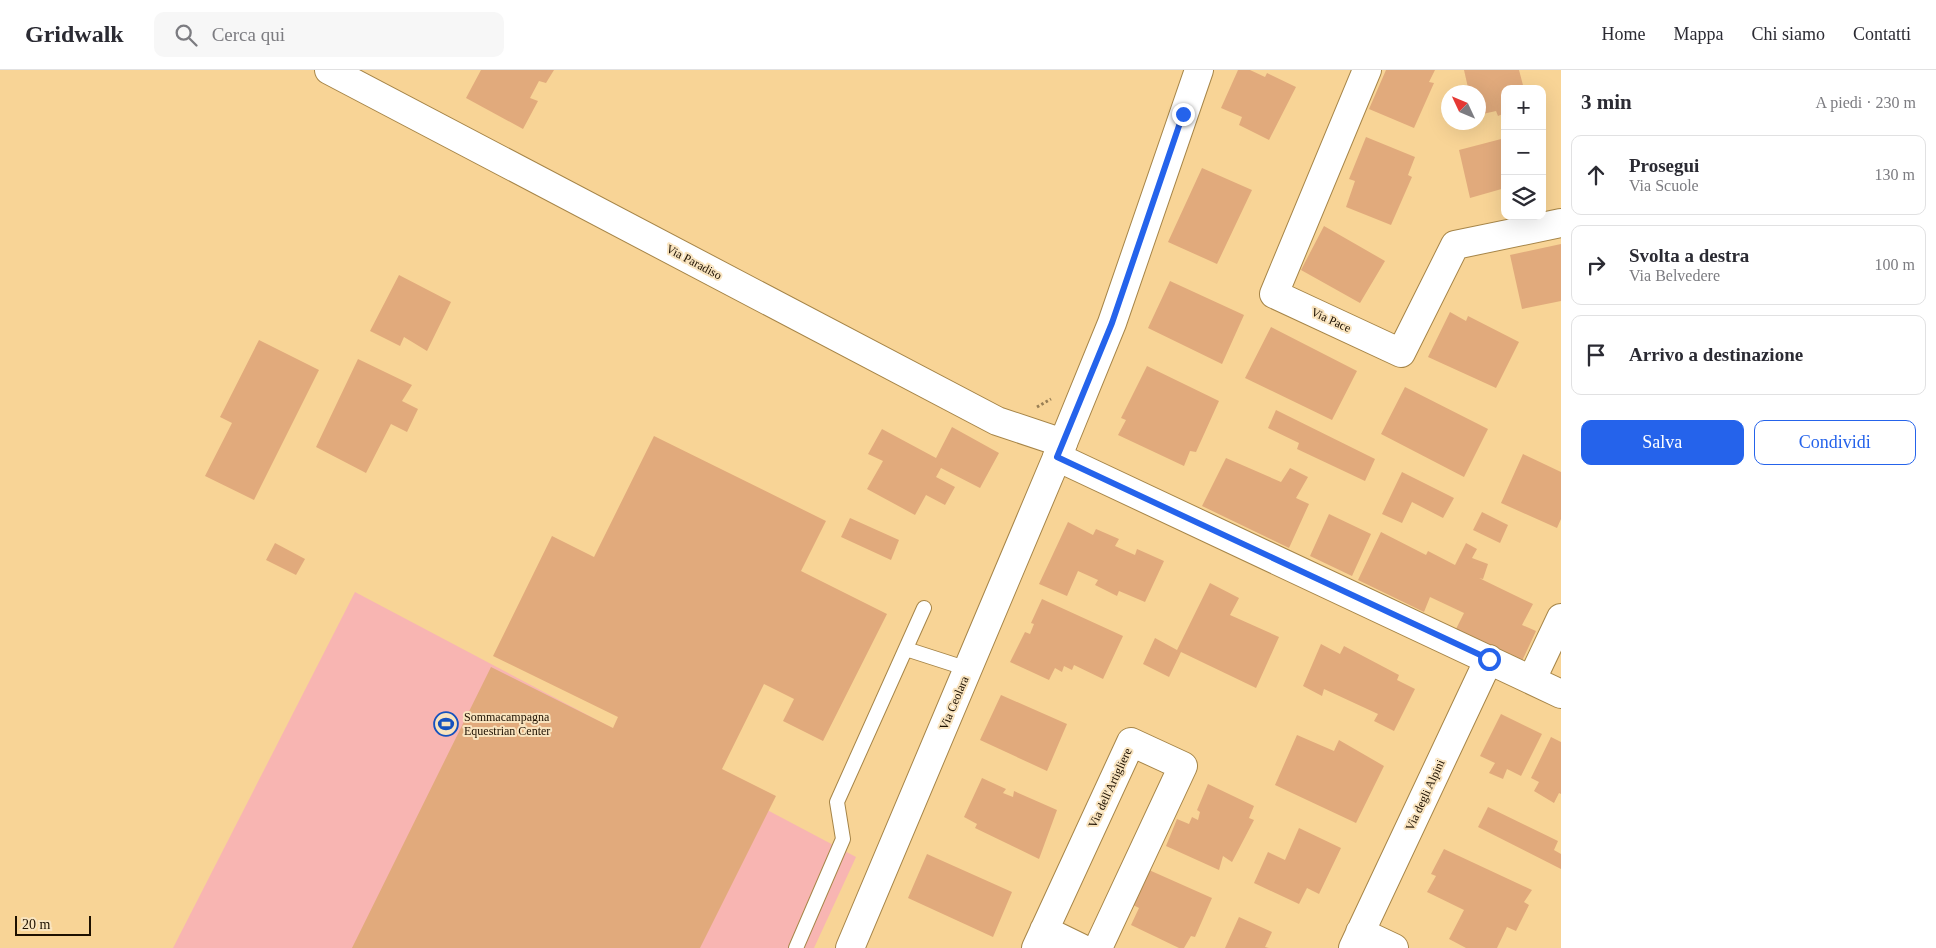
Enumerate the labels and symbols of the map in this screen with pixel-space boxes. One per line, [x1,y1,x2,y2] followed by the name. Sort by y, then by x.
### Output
[1441,85,1486,130] north arrow
[1172,103,1195,126] route end
[664,242,724,282] street label: Via Paradiso
[1309,305,1353,335] street label: Via Pace
[1478,648,1501,671] route start
[936,673,972,732] street label: Via Ceolara
[464,710,550,738] place label: Sommacampagna Equestrian Center
[433,711,459,737] sports icon: Sommacampagna Equestrian Center
[1085,746,1135,830] street label: Via dell'Artigliere
[1402,757,1448,833] street label: Via degli Alpini
[15,913,91,936] scale bar

